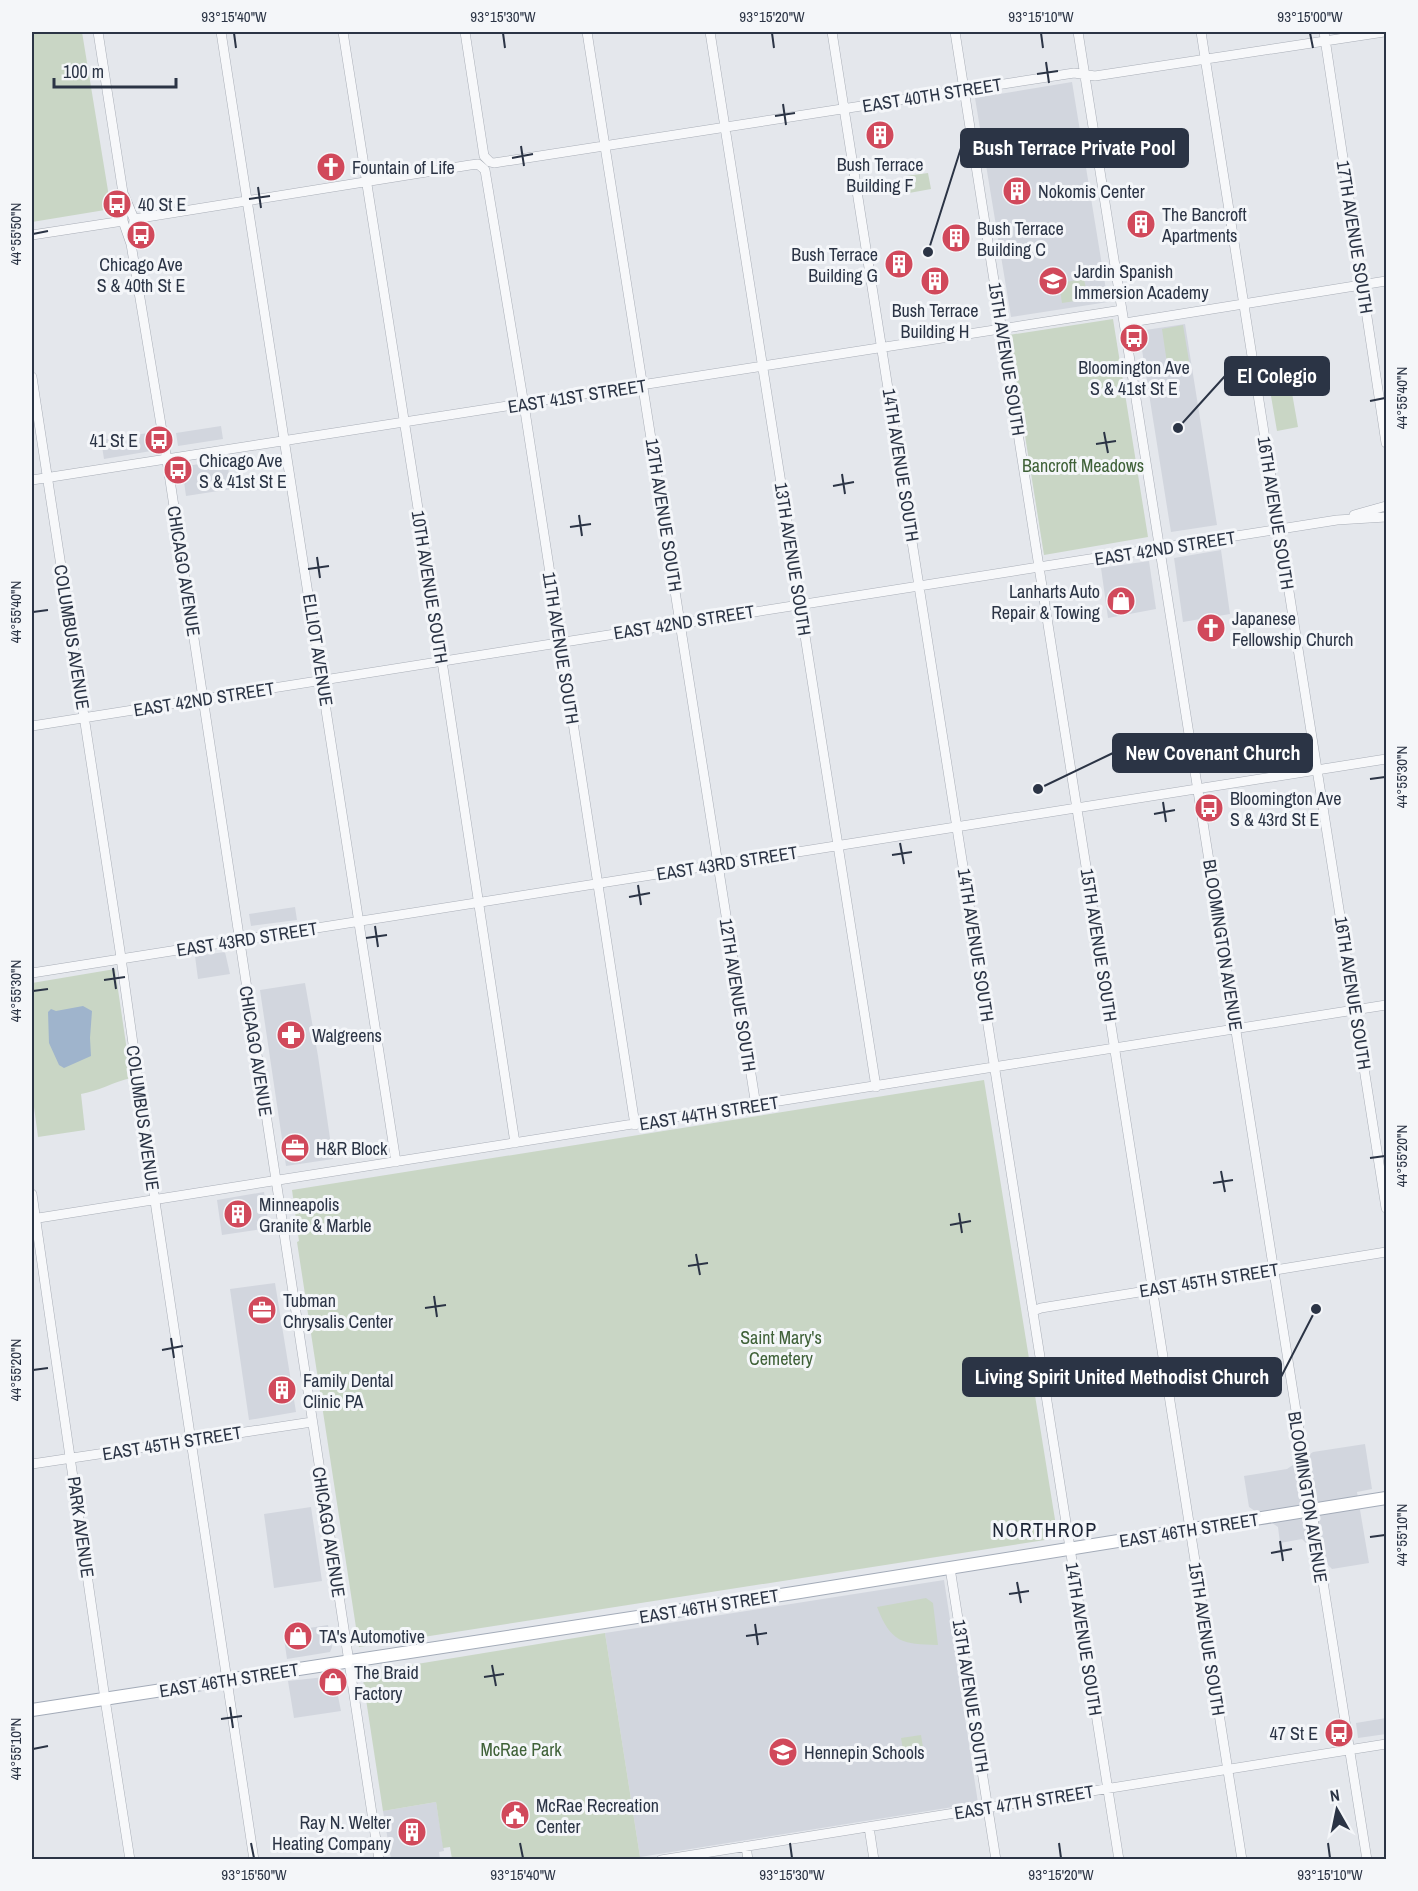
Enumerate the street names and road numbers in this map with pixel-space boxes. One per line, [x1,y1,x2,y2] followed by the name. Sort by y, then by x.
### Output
[860,72,1004,118] street label: EAST 40TH STREET
[1331,159,1379,315] street label: 17TH AVENUE SOUTH
[983,281,1031,437] street label: 15TH AVENUE SOUTH
[506,373,648,419] street label: EAST 41ST STREET
[877,387,925,543] street label: 14TH AVENUE SOUTH
[1252,435,1300,591] street label: 16TH AVENUE SOUTH
[640,437,688,593] street label: 12TH AVENUE SOUTH
[769,481,817,637] street label: 13TH AVENUE SOUTH
[161,504,207,638] street label: CHICAGO AVENUE
[406,509,454,665] street label: 10TH AVENUE SOUTH
[1093,525,1237,571] street label: EAST 42ND STREET
[48,563,96,711] street label: COLUMBUS AVENUE
[537,570,585,726] street label: 11TH AVENUE SOUTH
[297,592,339,708] street label: ELLIOT AVENUE
[612,599,756,645] street label: EAST 42ND STREET
[132,676,276,722] street label: EAST 42ND STREET
[655,840,799,886] street label: EAST 43RD STREET
[1197,857,1249,1033] street label: BLOOMINGTON AVENUE
[952,867,1000,1023] street label: 14TH AVENUE SOUTH
[1075,867,1123,1023] street label: 15TH AVENUE SOUTH
[1329,915,1377,1071] street label: 16TH AVENUE SOUTH
[175,916,319,962] street label: EAST 43RD STREET
[714,917,762,1073] street label: 12TH AVENUE SOUTH
[233,984,279,1118] street label: CHICAGO AVENUE
[120,1044,166,1192] street label: COLUMBUS AVENUE
[637,1090,781,1136] street label: EAST 44TH STREET
[1137,1257,1281,1303] street label: EAST 45TH STREET
[1282,1409,1334,1585] street label: BLOOMINGTON AVENUE
[100,1420,244,1466] street label: EAST 45TH STREET
[306,1465,352,1599] street label: CHICAGO AVENUE
[62,1475,100,1579] street label: PARK AVENUE
[1117,1507,1261,1553] street label: EAST 46TH STREET
[1060,1561,1108,1717] street label: 14TH AVENUE SOUTH
[1183,1561,1231,1717] street label: 15TH AVENUE SOUTH
[637,1583,781,1629] street label: EAST 46TH STREET
[947,1618,995,1774] street label: 13TH AVENUE SOUTH
[157,1657,301,1703] street label: EAST 46TH STREET
[952,1779,1096,1825] street label: EAST 47TH STREET

